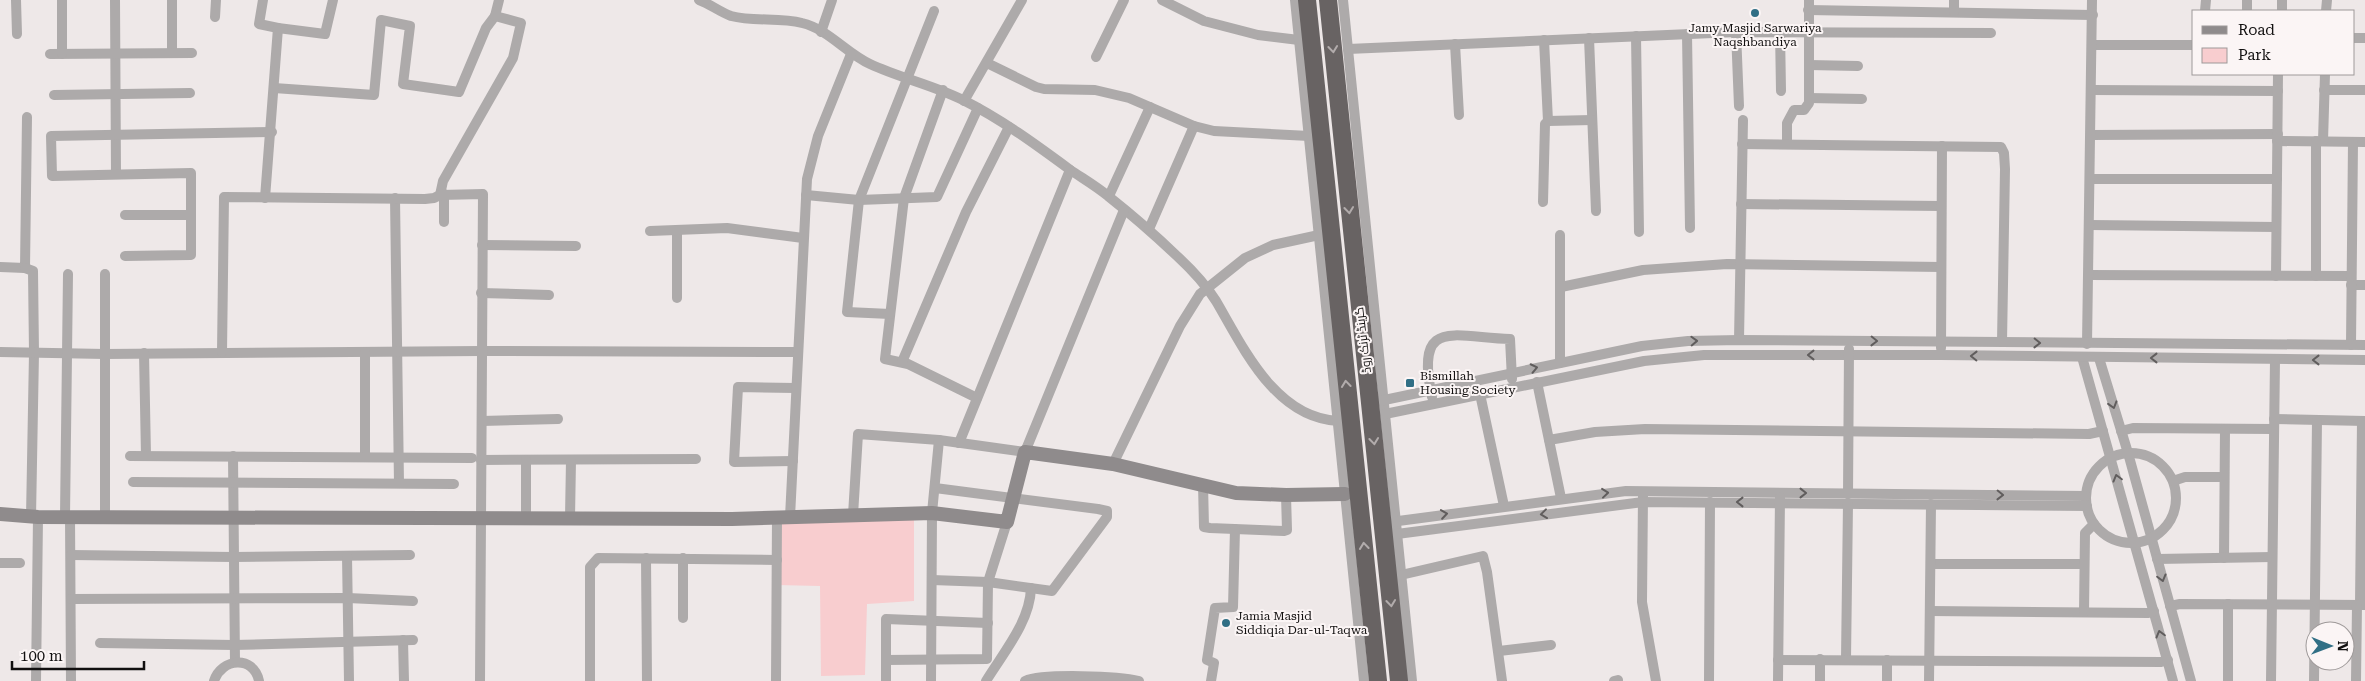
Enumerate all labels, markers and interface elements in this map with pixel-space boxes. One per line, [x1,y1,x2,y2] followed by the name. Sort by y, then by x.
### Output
[1749,7,1761,19] marker: Jamy Masjid Sarwariya Naqshbandiya
[2192,10,2355,75] legend
[1688,21,1822,49] place label: Jamy Masjid Sarwariya Naqshbandiya
[2238,21,2275,39] text: Road
[1327,45,1338,53] one-way arrow
[2238,46,2272,64] text: Park
[1343,206,1354,214] one-way arrow
[1352,306,1374,374] street label: گرینڈ ٹرنک روڈ
[1691,336,1699,347] one-way arrow
[1871,336,1879,346] one-way arrow
[2034,338,2041,348] one-way arrow
[1807,349,1815,360] one-way arrow
[1970,350,1978,361] one-way arrow
[2150,353,2158,363] one-way arrow
[2312,355,2320,365] one-way arrow
[1530,363,1539,374] one-way arrow
[1420,369,1517,397] place label: Bismillah Housing Society
[1404,377,1416,389] marker: Bismillah Housing Society
[1341,380,1352,388] one-way arrow
[2107,400,2117,408] one-way arrow
[1368,438,1379,446] one-way arrow
[2112,474,2122,482] one-way arrow
[1601,488,1609,499] one-way arrow
[1799,488,1807,498] one-way arrow
[1996,490,2004,500] one-way arrow
[1736,497,1744,507] one-way arrow
[1539,508,1548,518] one-way arrow
[1440,509,1448,520] one-way arrow
[1358,541,1369,549] one-way arrow
[2157,573,2167,581] one-way arrow
[1385,599,1396,607] one-way arrow
[1236,609,1368,637] place label: Jamia Masjid Siddiqia Dar-ul-Taqwa
[1220,617,1232,629] marker: Jamia Masjid Siddiqia Dar-ul-Taqwa
[2305,621,2355,671] north arrow
[2156,630,2166,639] one-way arrow
[12,638,145,670] scale bar
[2335,641,2351,652] text: N
[20,647,63,665] text: 100 m

